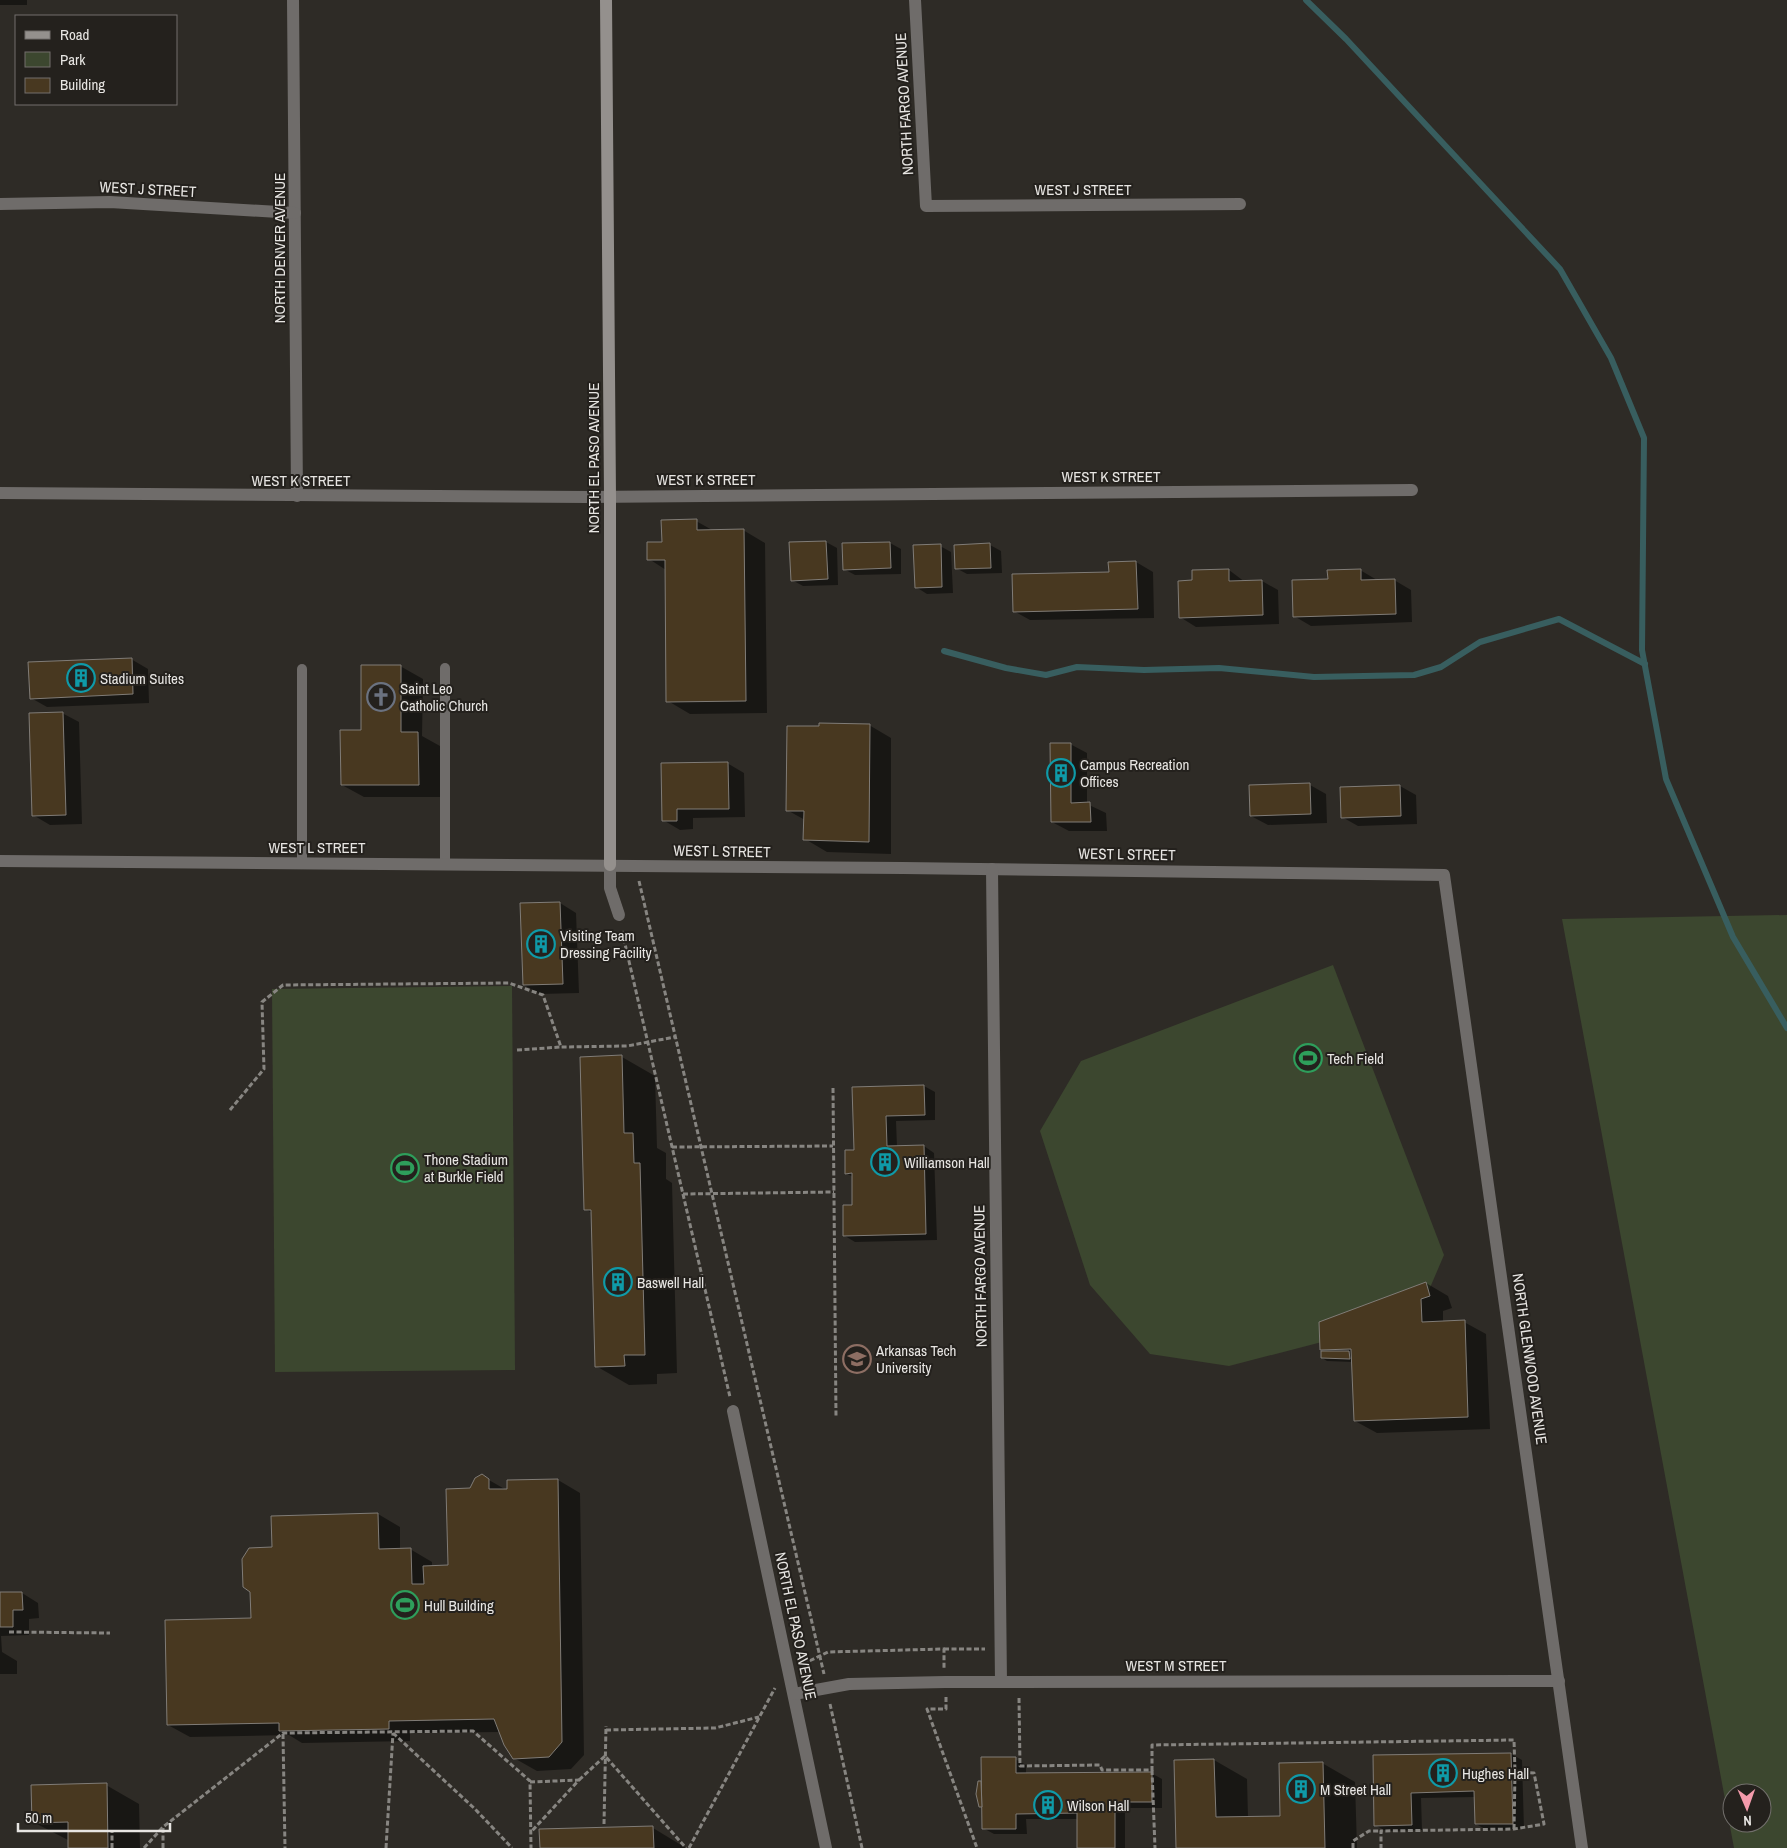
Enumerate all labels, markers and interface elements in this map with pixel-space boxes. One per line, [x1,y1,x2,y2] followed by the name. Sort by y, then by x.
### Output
[15,15,178,105] legend
[60,24,89,45] text: Road
[890,32,918,176] street label: NORTH FARGO AVENUE
[60,49,86,70] text: Park
[60,74,105,95] text: Building
[269,173,290,323] street label: NORTH DENVER AVENUE
[99,176,197,202] street label: WEST J STREET
[1035,179,1132,200] street label: WEST J STREET
[583,383,604,533] street label: NORTH EL PASO AVENUE
[1062,466,1161,487] street label: WEST K STREET
[657,469,756,490] street label: WEST K STREET
[252,470,351,491] street label: WEST K STREET
[66,663,96,693] building icon: Stadium Suites
[100,668,184,689] place label: Stadium Suites
[400,678,488,716] place label: Saint Leo Catholic Church
[366,682,396,712] church icon: Saint Leo Catholic Church
[1080,754,1189,792] place label: Campus Recreation Offices
[1046,758,1076,788] building icon: Campus Recreation Offices
[268,837,366,858] street label: WEST L STREET
[673,840,771,862] street label: WEST L STREET
[1078,843,1176,865] street label: WEST L STREET
[560,925,653,963] place label: Visiting Team Dressing Facility
[526,929,556,959] building icon: Visiting Team Dressing Facility
[1293,1043,1323,1073] sports icon: Tech Field
[1327,1048,1384,1069] place label: Tech Field
[870,1147,900,1177] building icon: Williamson Hall
[424,1149,508,1187] place label: Thone Stadium at Burkle Field
[904,1152,989,1173] place label: Williamson Hall
[390,1153,420,1183] sports icon: Thone Stadium at Burkle Field
[968,1205,992,1347] street label: NORTH FARGO AVENUE
[603,1267,633,1297] building icon: Baswell Hall
[637,1272,704,1293] place label: Baswell Hall
[1508,1272,1552,1446] street label: NORTH GLENWOOD AVENUE
[875,1340,956,1378] place label: Arkansas Tech University
[842,1344,872,1374] school or university icon: Arkansas Tech University
[770,1550,822,1702] street label: NORTH EL PASO AVENUE
[390,1590,420,1620] sports icon: Hull Building
[424,1595,494,1616] place label: Hull Building
[1126,1655,1227,1676] street label: WEST M STREET
[1428,1758,1458,1788] building icon: Hughes Hall
[1462,1763,1529,1784] place label: Hughes Hall
[1286,1774,1316,1804] building icon: M Street Hall
[1320,1779,1391,1800] place label: M Street Hall
[1722,1783,1772,1833] north arrow
[1033,1790,1063,1820] building icon: Wilson Hall
[1067,1795,1129,1816] place label: Wilson Hall
[18,1800,170,1832] scale bar
[25,1807,52,1828] text: 50 m
[1743,1812,1752,1830] text: N

